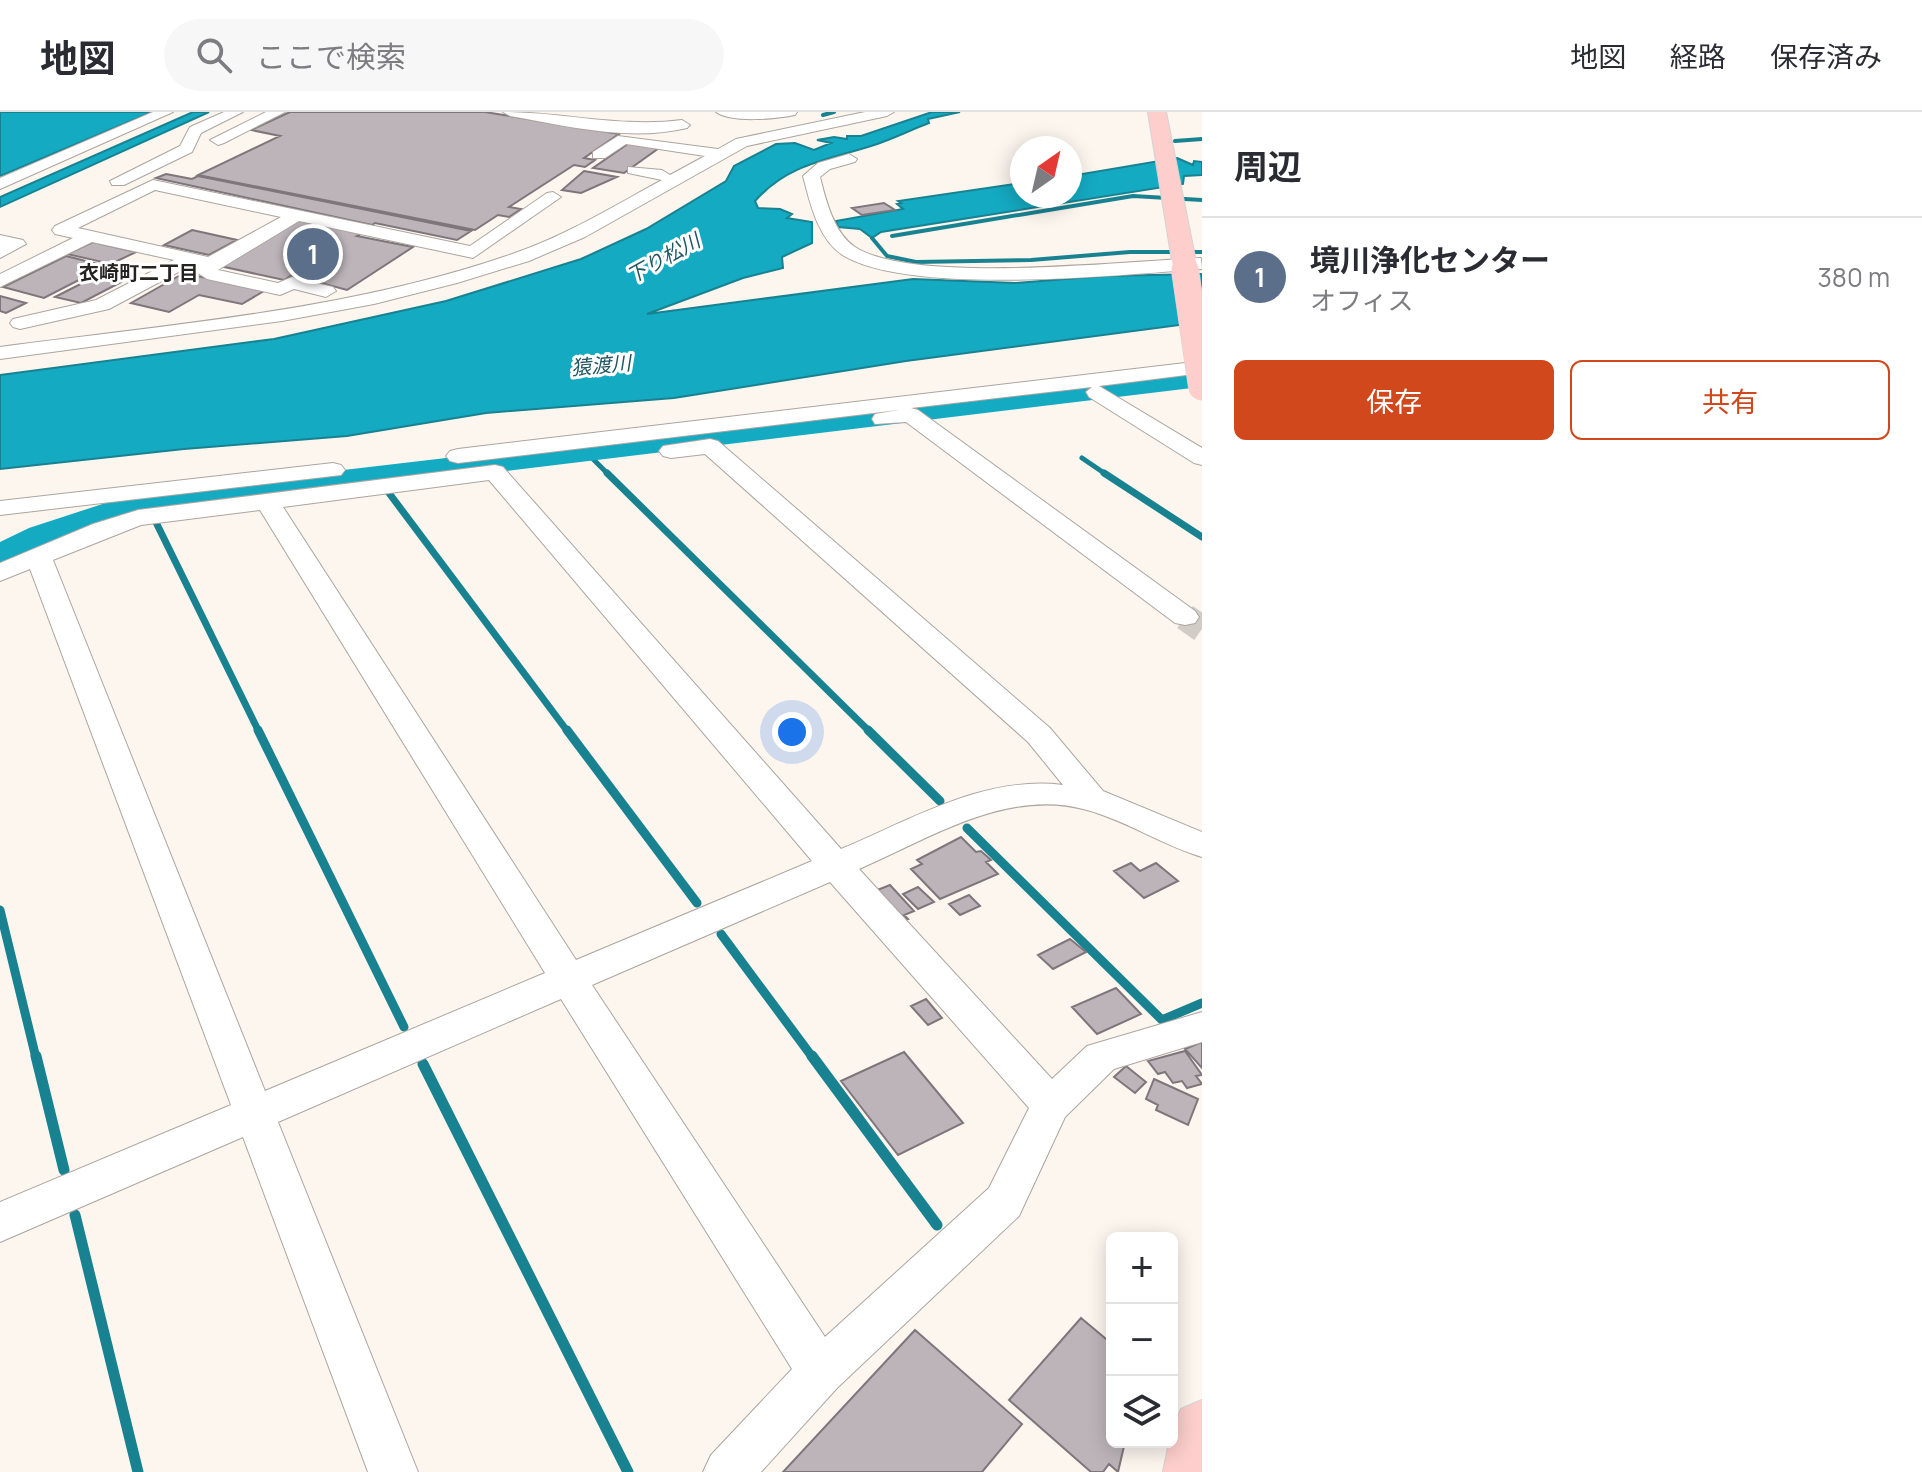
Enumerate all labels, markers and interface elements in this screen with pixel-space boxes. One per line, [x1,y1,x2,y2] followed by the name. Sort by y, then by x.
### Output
[164,19,724,91] search box
[40,31,116,83] text: 地図
[192,33,236,77] icon: search
[256,36,406,77] text: ここで検索
[1570,37,1626,75] text: 地図
[1670,37,1726,75] text: 経路
[1770,37,1882,75] text: 保存済み
[1010,136,1082,208] north arrow
[1234,143,1302,189] text: 周辺
[287,224,339,284] pin: 1
[621,226,706,289] water label: 下り松川
[1310,239,1550,280] text: 境川浄化センター
[79,259,199,286] district label: 衣崎町二丁目
[1254,259,1266,295] text: 1
[1817,259,1890,295] text: 380 m
[1310,282,1413,318] text: オフィス
[570,349,634,381] water label: 猿渡川
[1234,360,1554,440] button: 保存
[1570,360,1890,440] button: 共有
[772,712,812,752] your location
[1106,1232,1178,1448] map controls
[1106,1232,1178,1304] button: +
[1106,1304,1178,1376] button: −
[1106,1376,1178,1448] button: layers

